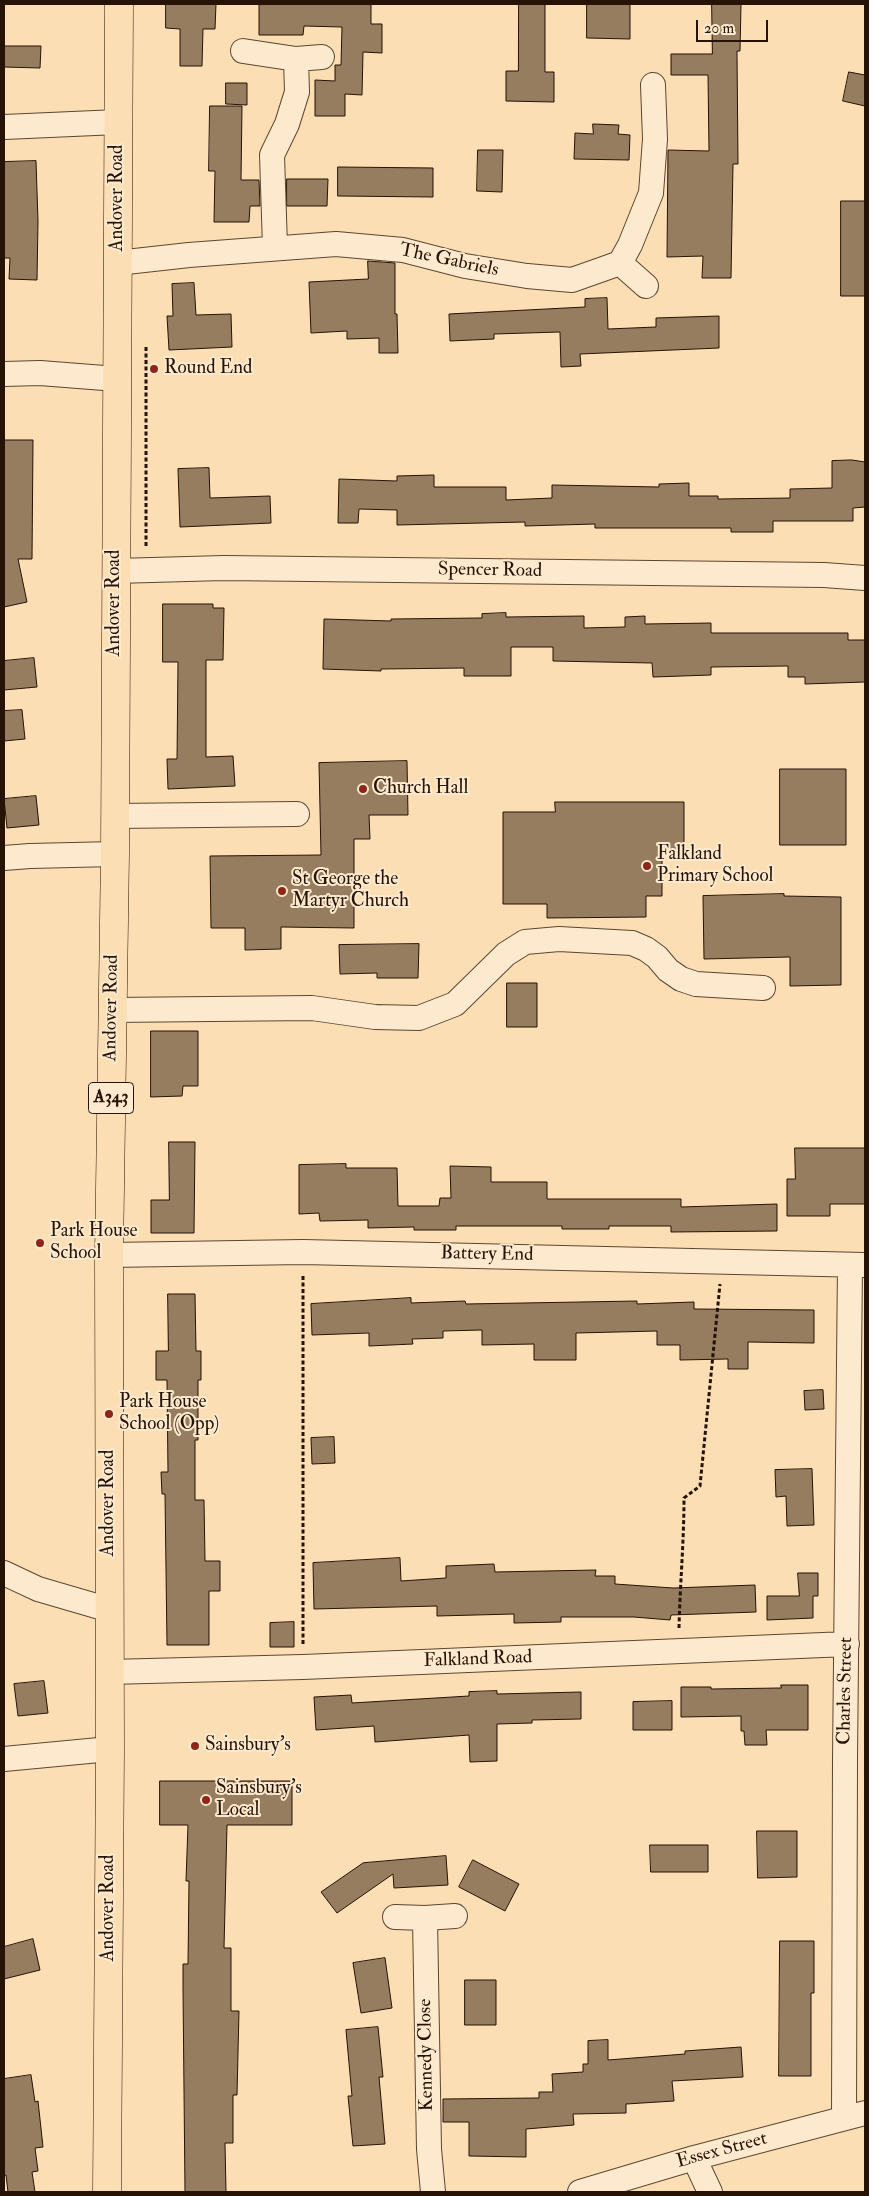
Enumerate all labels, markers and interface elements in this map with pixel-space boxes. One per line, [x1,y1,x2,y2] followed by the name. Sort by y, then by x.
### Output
[699,10,772,42] scale bar
[704,19,734,38] text: 20 m
[107,145,129,251] street label: Andover Road
[398,239,500,283] street label: The Gabriels
[164,358,252,380] place label: Round End
[148,363,160,375] marker: Round End
[104,550,126,656] street label: Andover Road
[438,559,542,583] street label: Spencer Road
[373,778,468,800] place label: Church Hall
[357,783,369,795] marker: Church Hall
[657,844,773,888] place label: Falkland Primary School
[641,860,653,872] marker: Falkland Primary School
[292,869,409,913] place label: St George the Martyr Church
[276,885,288,897] marker: St George the Martyr Church
[100,954,124,1062] street label: Andover Road
[88,1082,134,1114] road number: A343
[50,1221,137,1265] place label: Park House School
[34,1237,46,1249] marker: Park House School
[440,1243,534,1267] street label: Battery End
[119,1392,219,1436] place label: Park House School (Opp)
[103,1408,115,1420] marker: Park House School (Opp)
[98,1450,120,1556] street label: Andover Road
[834,1637,858,1745] street label: Charles Street
[423,1647,533,1673] street label: Falkland Road
[205,1735,291,1757] place label: Sainsbury's
[189,1740,201,1752] marker: Sainsbury's
[216,1778,302,1822] place label: Sainsbury's Local
[200,1794,212,1806] marker: Sainsbury's Local
[98,1855,120,1961] street label: Andover Road
[415,1999,439,2111] street label: Kennedy Close
[674,2128,770,2174] street label: Essex Street

